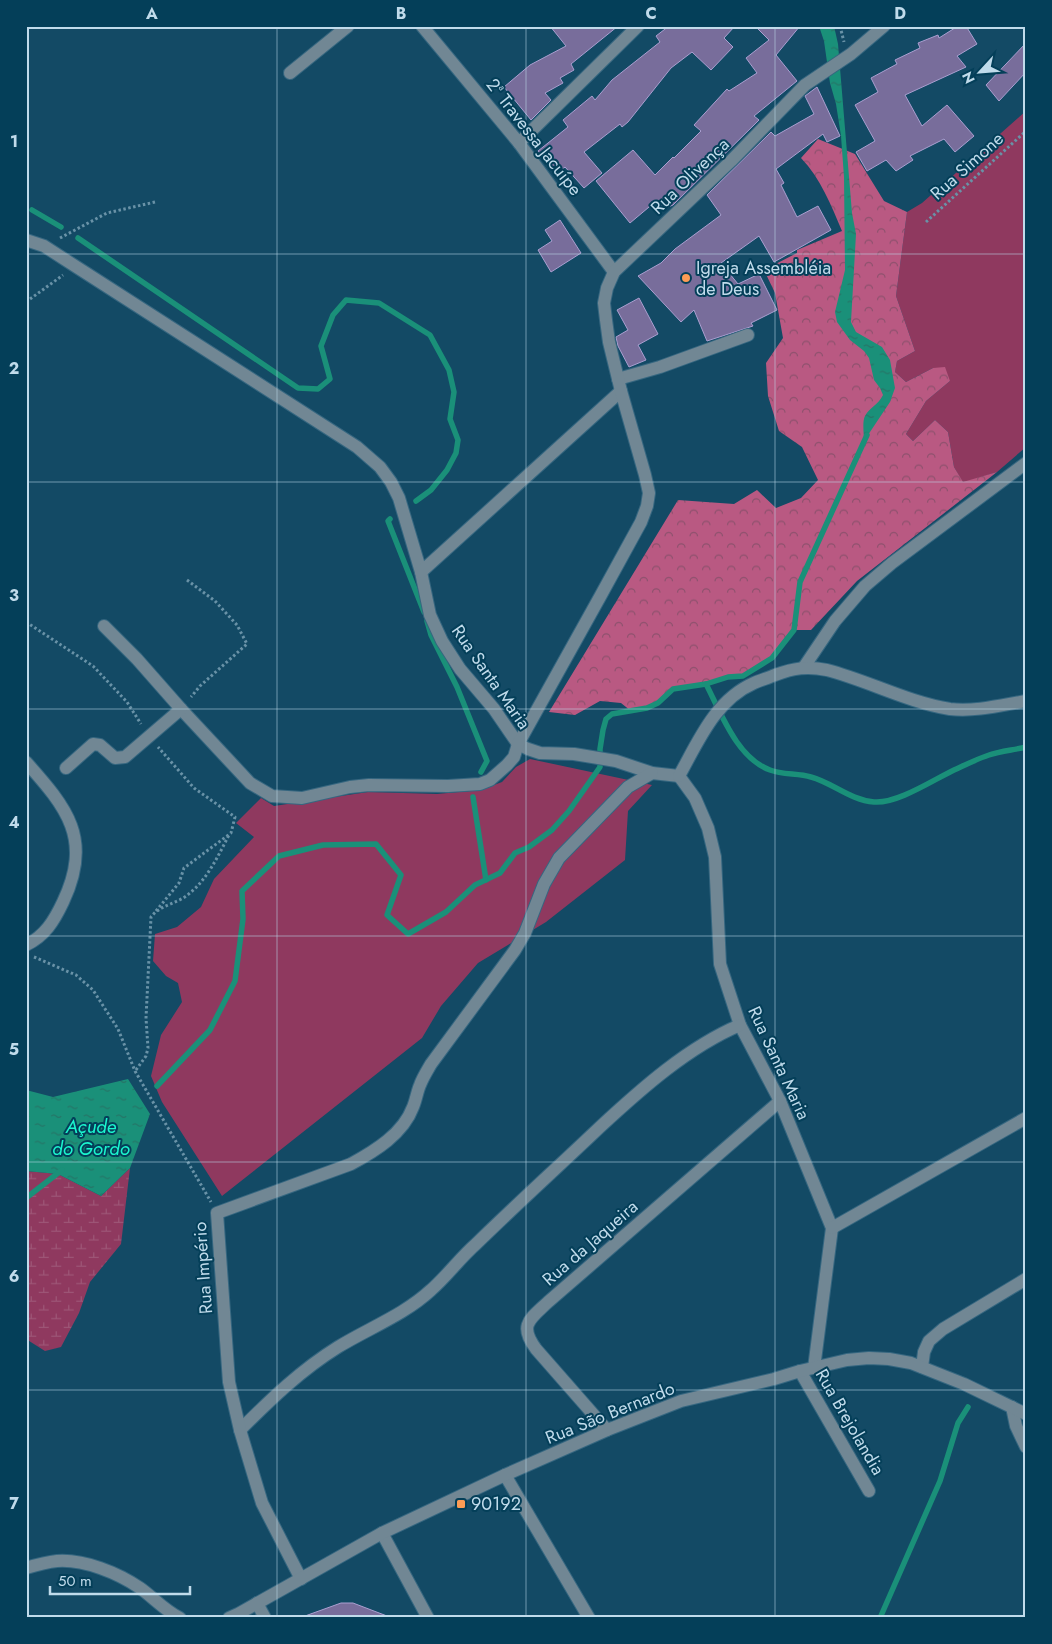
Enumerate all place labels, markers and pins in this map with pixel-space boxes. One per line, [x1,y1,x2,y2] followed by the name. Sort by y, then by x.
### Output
[696,255,831,302] place label: Igreja Assembléia de Deus
[680,272,692,284] marker: Igreja Assembléia de Deus
[471,1491,521,1517] place label: 90192
[455,1498,467,1510] marker: 90192

